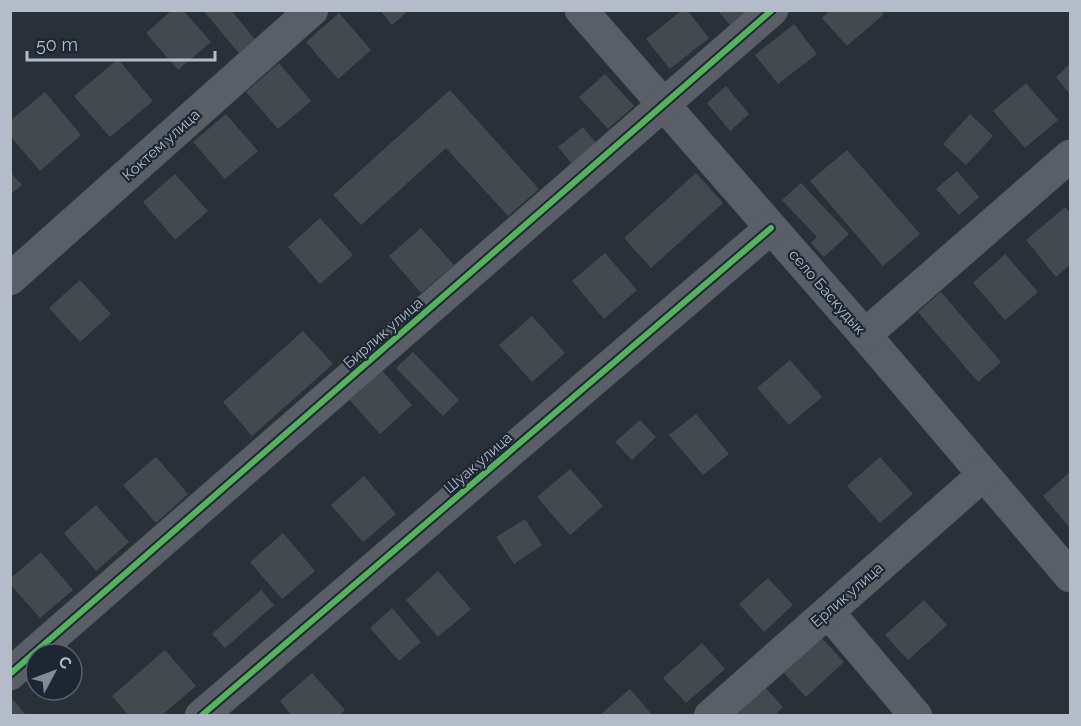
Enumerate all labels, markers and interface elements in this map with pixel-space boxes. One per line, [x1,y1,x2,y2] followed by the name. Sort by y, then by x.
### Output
[27,24,214,62] scale bar
[36,34,78,55] text: 50 m
[119,105,203,185] street label: Коктем улица
[785,246,869,338] street label: село Баскудык
[340,294,426,372] street label: Бирлик улица
[440,429,516,497] street label: Шуак улица
[807,559,887,631] street label: Ерлик улица
[24,642,84,702] north arrow
[54,652,76,673] text: С

